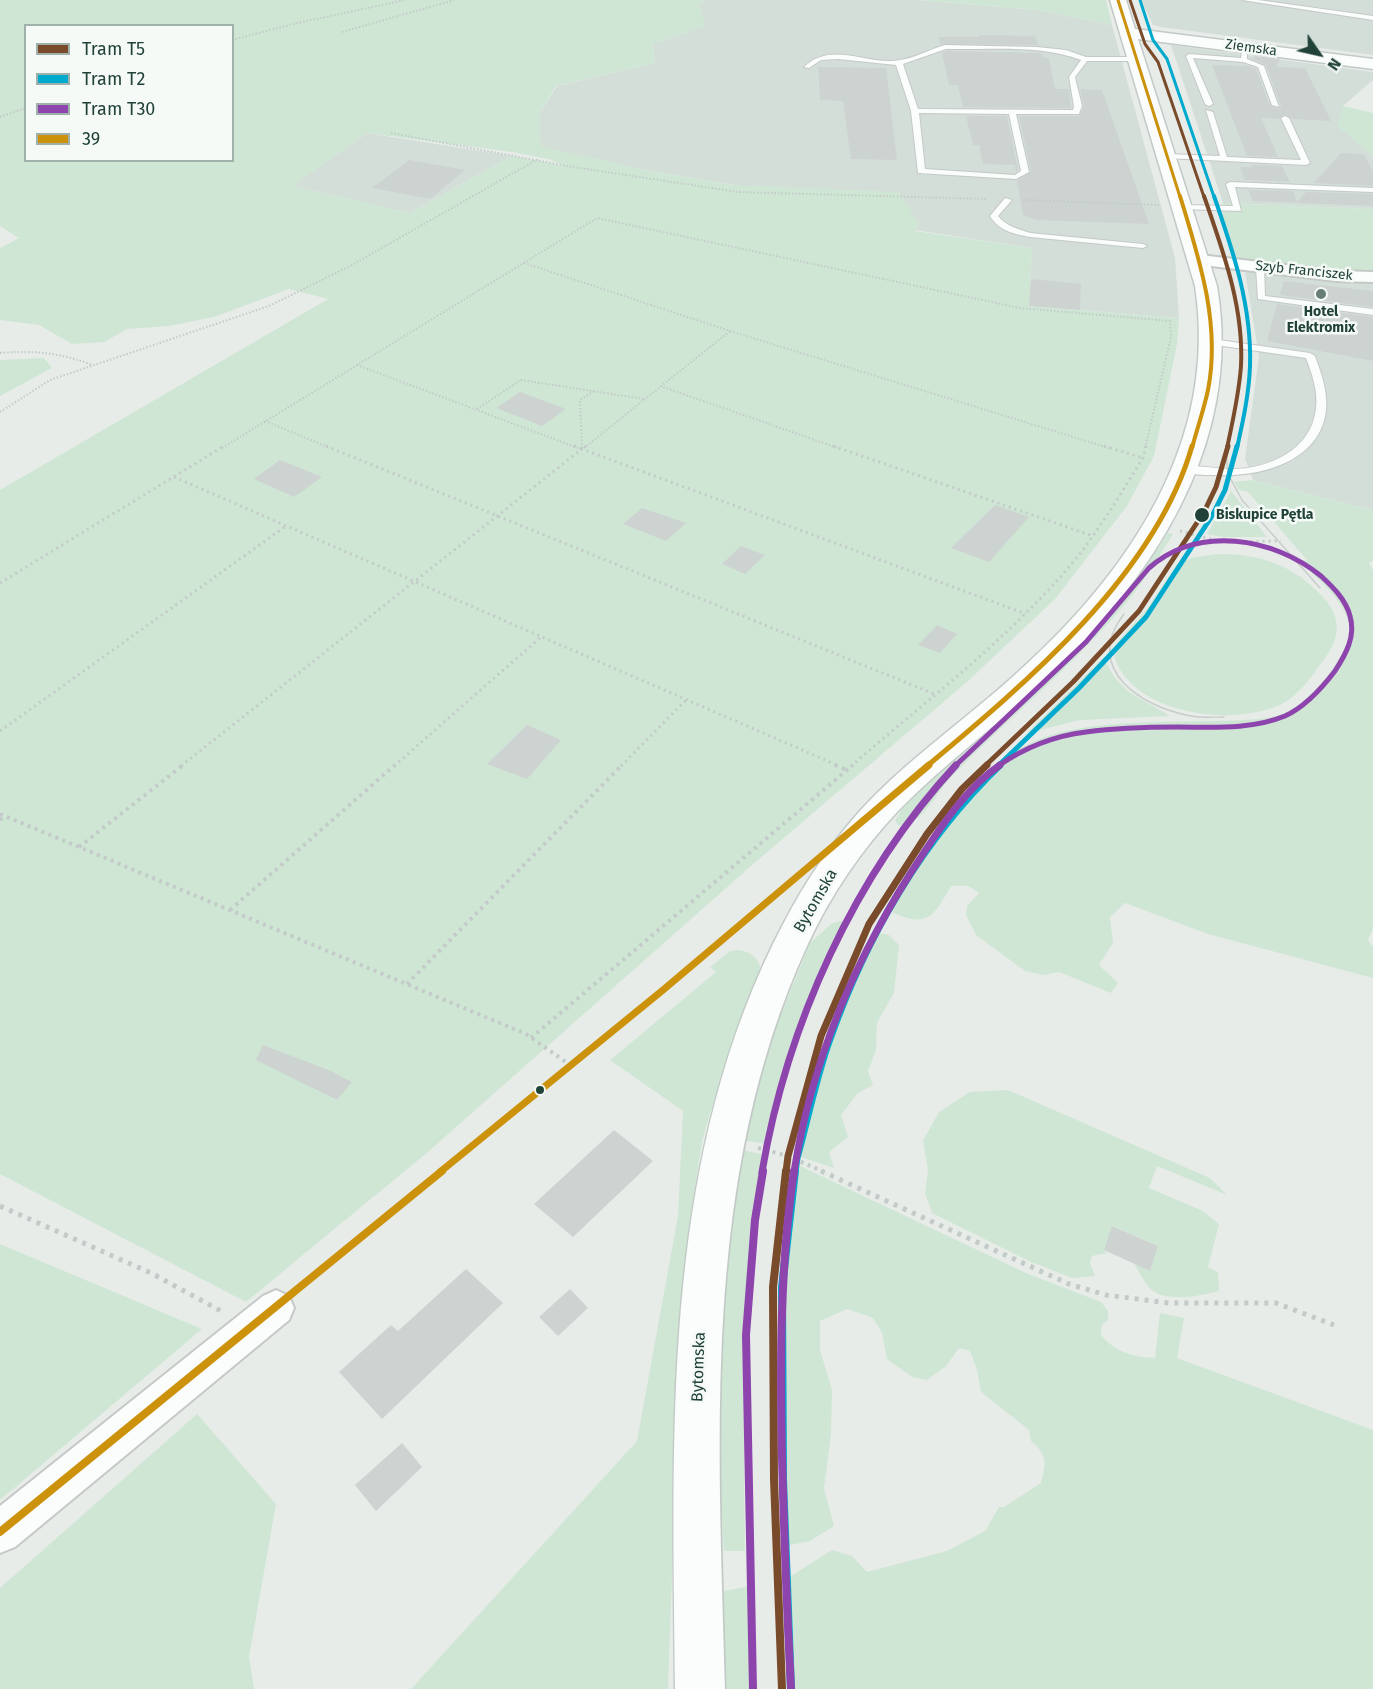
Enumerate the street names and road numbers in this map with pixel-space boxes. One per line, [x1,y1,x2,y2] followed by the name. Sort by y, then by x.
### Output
[1224,36,1278,60] street label: Ziemska
[1255,258,1353,284] street label: Szyb Franciszek
[790,866,842,936] street label: Bytomska
[688,1332,710,1402] street label: Bytomska

